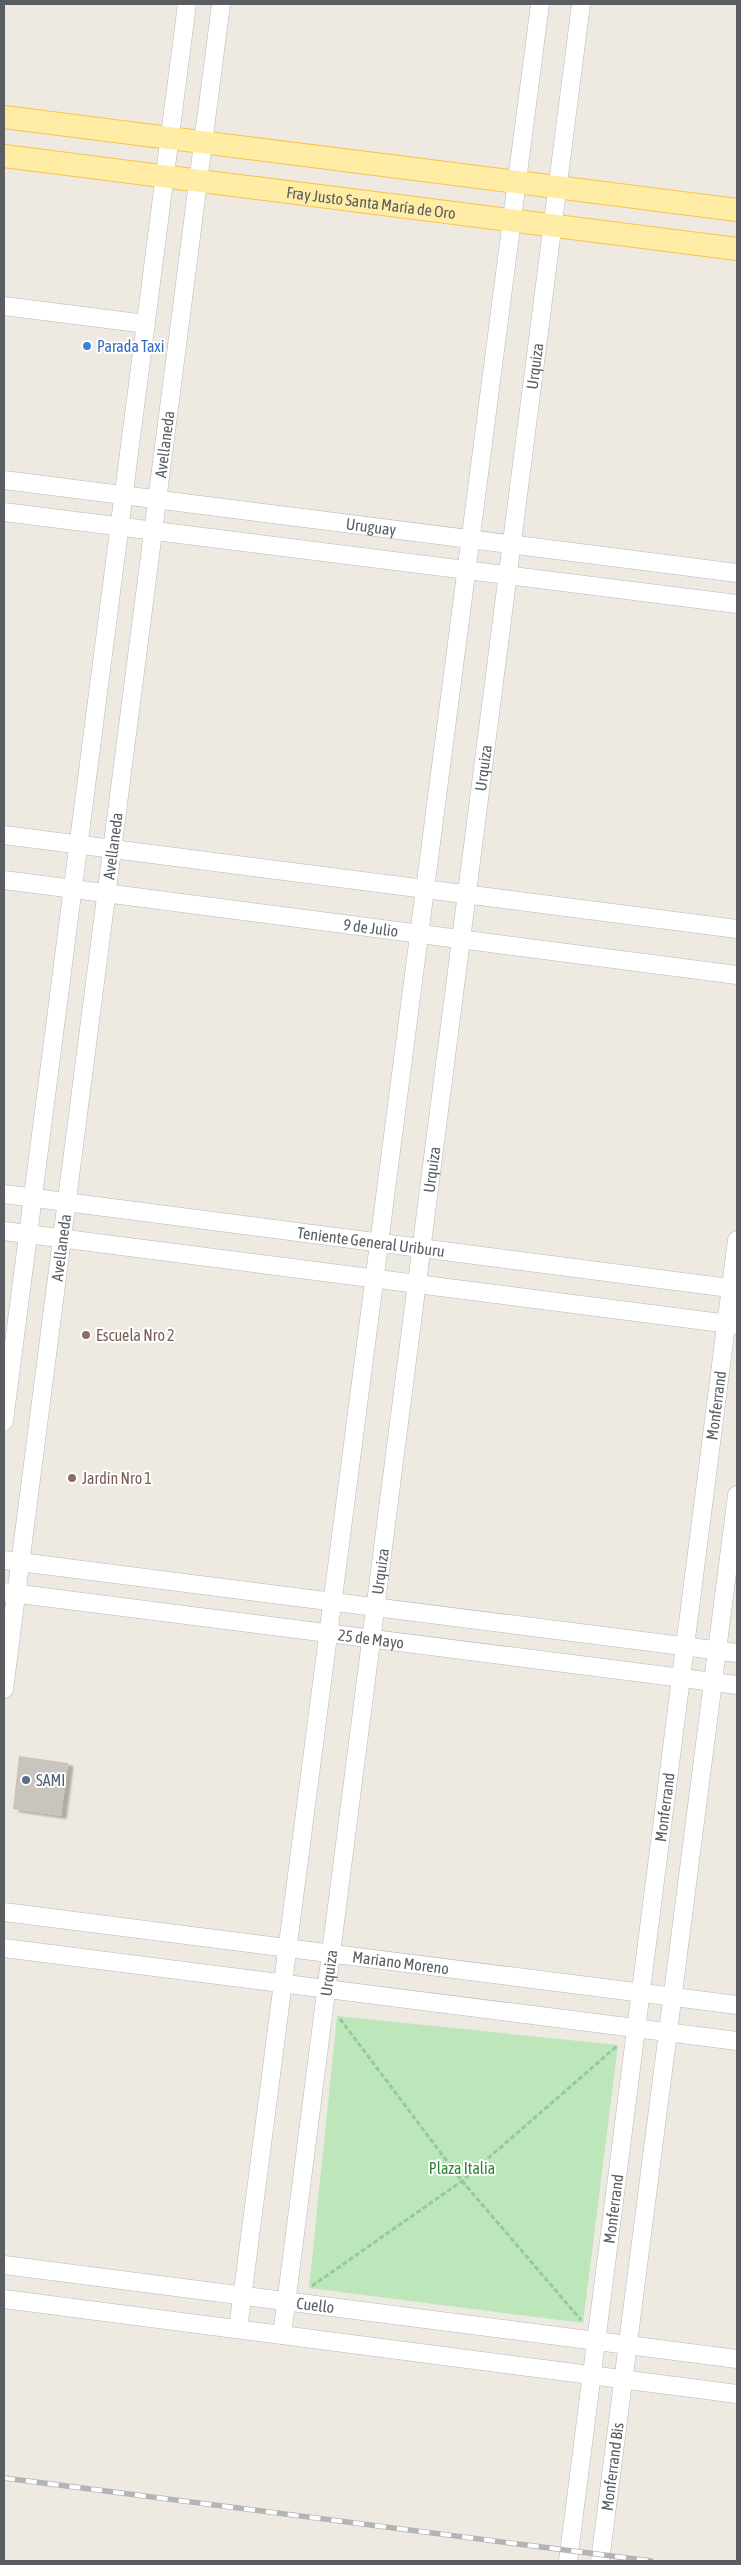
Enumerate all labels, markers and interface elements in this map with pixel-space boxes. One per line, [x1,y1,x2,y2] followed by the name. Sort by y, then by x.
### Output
[285,183,457,222] street label: Fray Justo Santa María de Oro
[97,337,165,355] place label: Parada Taxi
[81,340,93,352] marker: Parada Taxi
[523,342,546,390] street label: Urquiza
[151,410,178,479] street label: Avellaneda
[345,514,398,540] street label: Uruguay
[471,744,495,792] street label: Urquiza
[99,811,126,881] street label: Avellaneda
[342,915,399,940] street label: 9 de Julio
[420,1145,443,1194] street label: Urquiza
[48,1213,74,1282] street label: Avellaneda
[296,1223,446,1260] street label: Teniente General Uriburu
[96,1326,175,1344] place label: Escuela Nro 2
[80,1329,92,1341] marker: Escuela Nro 2
[702,1370,729,1441] street label: Monferrand
[82,1469,152,1487] place label: Jardín Nro 1
[66,1472,78,1484] marker: Jardín Nro 1
[368,1547,392,1595] street label: Urquiza
[337,1625,405,1652] street label: 25 de Mayo
[36,1771,65,1789] place label: SAMI
[651,1771,678,1843] street label: Monferrand
[20,1774,32,1786] marker: SAMI
[352,1947,450,1977] street label: Mariano Moreno
[317,1949,340,1997] street label: Urquiza
[429,2159,495,2177] park label: Plaza Italia
[600,2173,626,2245] street label: Monferrand
[295,2294,335,2316] street label: Cuello
[598,2421,627,2512] street label: Monferrand Bis

